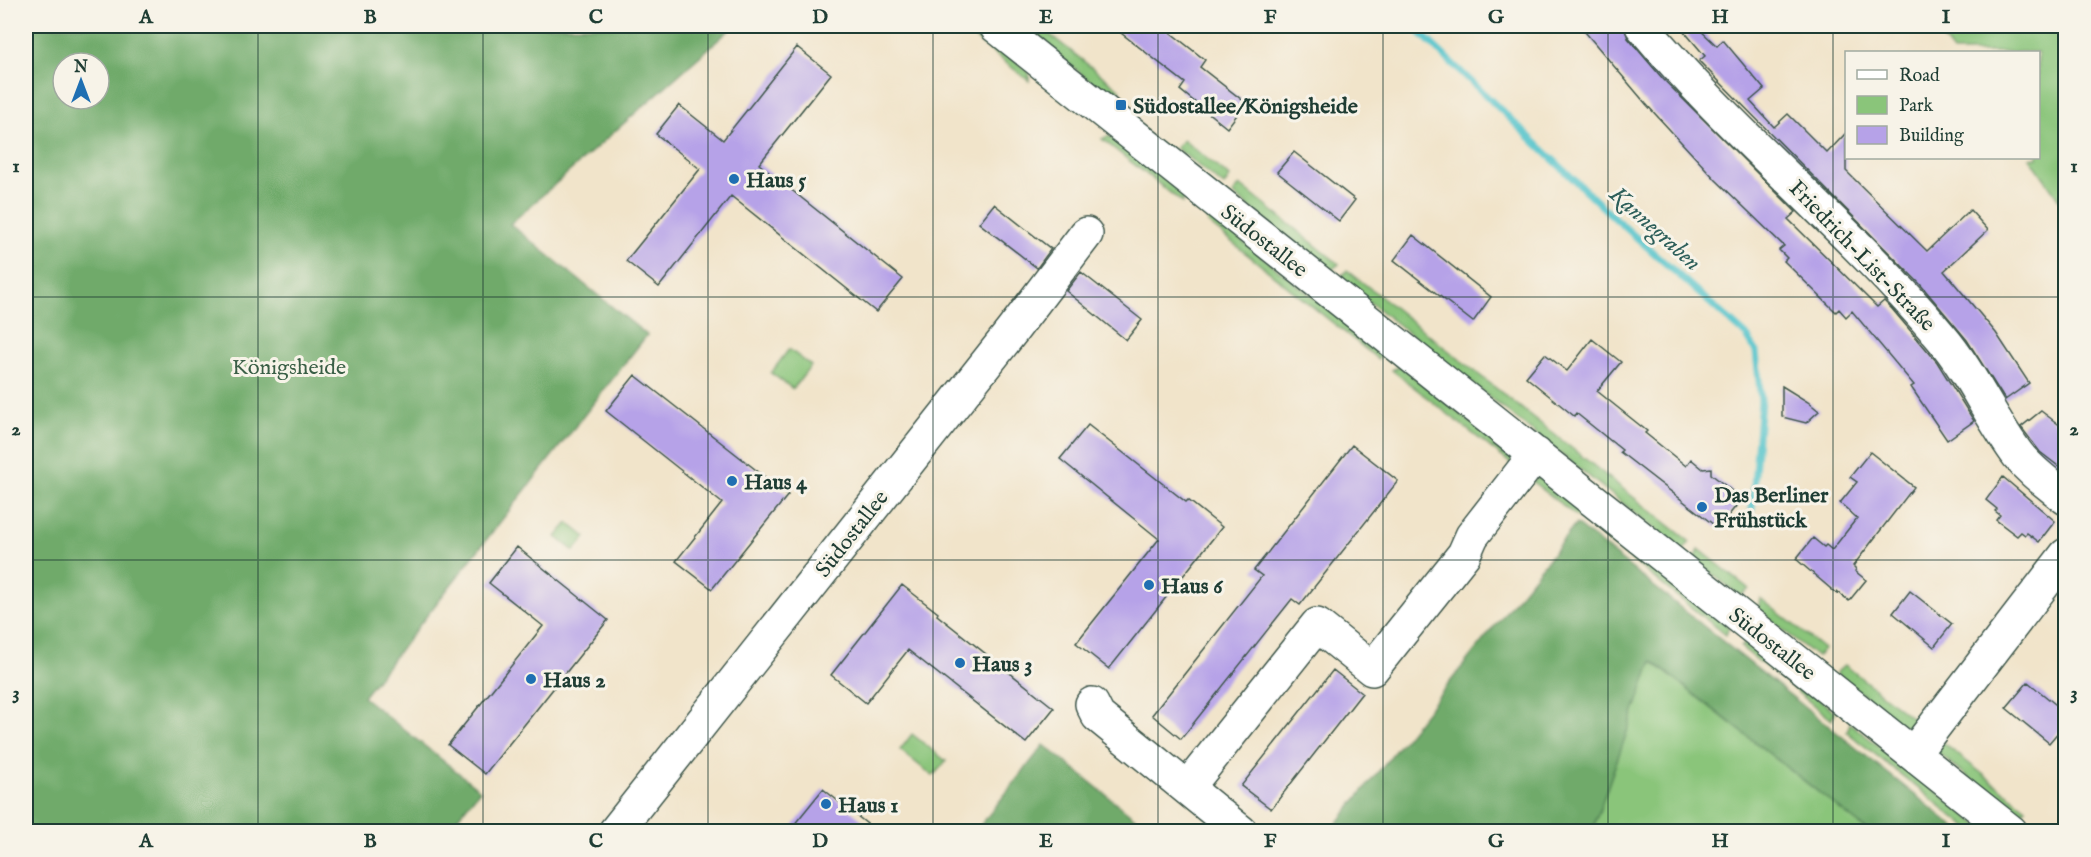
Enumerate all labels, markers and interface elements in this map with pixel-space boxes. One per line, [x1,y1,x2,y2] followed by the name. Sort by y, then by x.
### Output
[138,5,154,30] text: A
[363,5,377,30] text: B
[589,5,603,30] text: C
[812,5,828,30] text: D
[1039,5,1053,30] text: E
[1264,5,1277,30] text: F
[1488,5,1505,30] text: G
[1711,5,1729,30] text: H
[1942,5,1951,30] text: I
[51,51,111,111] north arrow
[1845,51,2040,159] legend
[73,58,88,78] text: N
[1899,65,1940,88] text: Road
[1133,93,1358,121] place label: Südostallee/Königsheide
[1899,95,1934,118] text: Park
[1114,98,1128,112] marker: Südostallee/Königsheide
[1899,125,1964,148] text: Building
[12,154,20,179] text: 1
[2070,154,2078,179] text: 1
[746,167,806,195] place label: Haus 5
[727,172,741,186] marker: Haus 5
[1782,175,1941,338] street label: Friedrich-List-Straße
[1602,179,1707,279] water label: Kannegraben
[1214,199,1313,284] street label: Südostallee
[232,354,346,382] park label: Königsheide
[11,417,21,442] text: 2
[2069,417,2079,442] text: 2
[744,469,808,497] place label: Haus 4
[725,474,739,488] marker: Haus 4
[1714,482,1829,535] place label: Das Berliner Frühstück
[810,485,895,584] street label: Südostallee
[1695,500,1709,514] marker: Das Berliner Frühstück
[1161,573,1224,601] place label: Haus 6
[1142,578,1156,592] marker: Haus 6
[1722,602,1821,687] street label: Südostallee
[972,651,1033,679] place label: Haus 3
[953,656,967,670] marker: Haus 3
[543,667,606,695] place label: Haus 2
[524,672,538,686] marker: Haus 2
[12,681,20,706] text: 3
[2070,681,2078,706] text: 3
[838,792,899,820] place label: Haus 1
[819,797,833,811] marker: Haus 1
[138,829,154,854] text: A
[363,829,377,854] text: B
[589,829,603,854] text: C
[812,829,828,854] text: D
[1039,829,1053,854] text: E
[1264,829,1277,854] text: F
[1488,829,1505,854] text: G
[1711,829,1729,854] text: H
[1942,829,1951,854] text: I

